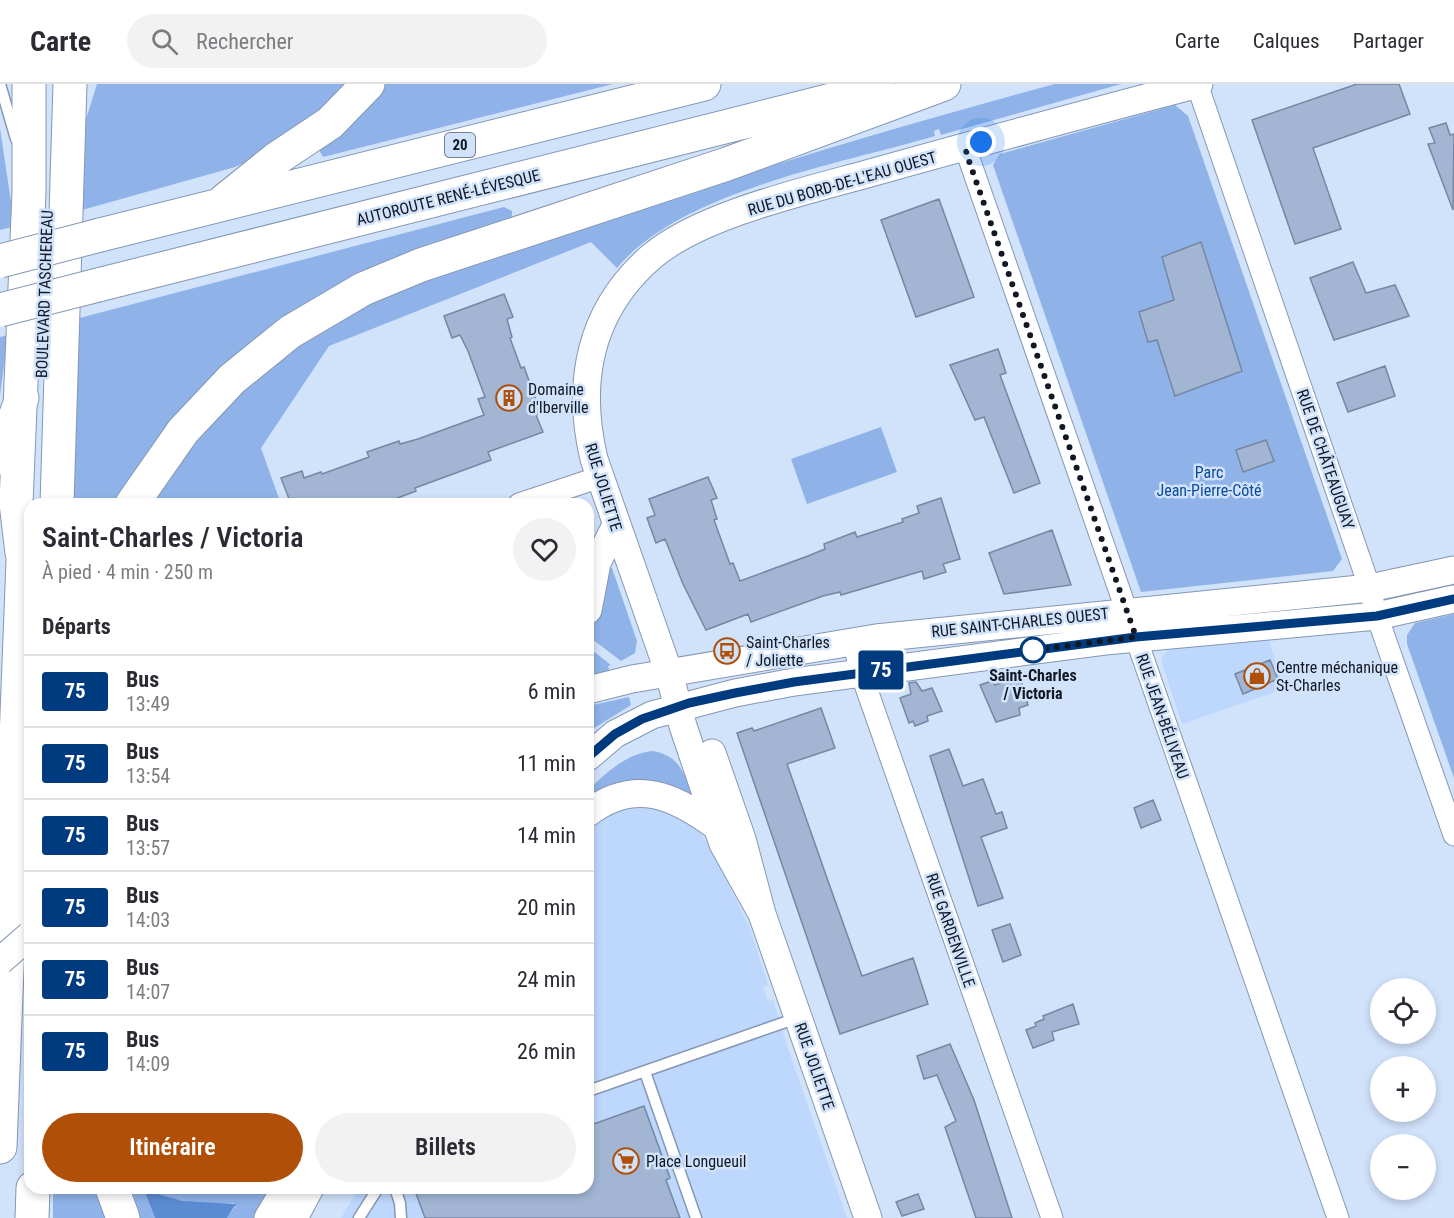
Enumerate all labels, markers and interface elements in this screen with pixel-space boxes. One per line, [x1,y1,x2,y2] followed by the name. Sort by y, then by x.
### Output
[127,14,547,68] search box
[30,25,91,58] text: Carte
[148,25,181,58] icon: search
[196,29,293,54] text: Rechercher
[1175,29,1220,53] text: Carte
[1253,29,1320,53] text: Calques
[1353,29,1424,53] text: Partager
[966,127,996,157] your location
[445,133,475,157] road number: 20
[746,147,939,220] street label: RUE DU BORD-DE-L'EAU OUEST
[354,165,542,230] street label: AUTOROUTE RENÉ-LÉVESQUE
[32,210,57,378] street label: BOULEVARD TASCHEREAU
[528,380,589,417] place label: Domaine d'Iberville
[494,383,524,413] building icon: Domaine d'Iberville
[1293,387,1359,532] street label: RUE DE CHÂTEAUGUAY
[581,441,626,533] street label: RUE JOLIETTE
[1156,463,1262,500] park label: Parc Jean-Pierre-Côté
[513,518,576,581] button: heart
[42,521,303,554] text: Saint-Charles / Victoria
[42,560,213,584] text: À pied · 4 min · 250 m
[930,604,1110,641] street label: RUE SAINT-CHARLES OUEST
[42,614,111,639] text: Départs
[746,633,830,670] place label: Saint-Charles / Joliette
[712,636,742,666] bus stop icon: Saint-Charles / Joliette
[1020,637,1046,663] marker: Saint-Charles / Victoria
[854,650,908,690] line badge: 75
[1132,651,1193,781] street label: RUE JEAN-BÉLIVEAU
[870,658,892,682] text: 75
[1276,658,1398,695] place label: Centre méchanique St-Charles
[1242,661,1272,691] shop icon: Centre méchanique St-Charles
[989,666,1077,703] place label: Saint-Charles / Victoria
[126,667,159,692] text: Bus
[64,679,86,703] text: 75
[528,679,576,704] text: 6 min
[126,692,170,716] text: 13:49
[126,739,159,764] text: Bus
[64,751,86,775] text: 75
[517,751,576,776] text: 11 min
[126,764,170,788] text: 13:54
[126,811,159,836] text: Bus
[64,823,86,847] text: 75
[517,823,576,848] text: 14 min
[126,836,170,860] text: 13:57
[922,871,979,990] street label: RUE GARDENVILLE
[126,883,159,908] text: Bus
[64,895,86,919] text: 75
[517,895,576,920] text: 20 min
[126,908,170,932] text: 14:03
[126,955,159,980] text: Bus
[64,967,86,991] text: 75
[517,967,576,992] text: 24 min
[1370,978,1436,1200] map controls
[1370,978,1436,1044] button: locate
[126,980,170,1004] text: 14:07
[791,1020,838,1112] street label: RUE JOLIETTE
[126,1027,159,1052] text: Bus
[64,1039,86,1063] text: 75
[517,1039,576,1064] text: 26 min
[126,1052,170,1076] text: 14:09
[1370,1056,1436,1122] button: +
[42,1113,303,1182] button: Itinéraire
[315,1113,576,1182] button: Billets
[1370,1134,1436,1200] button: −
[611,1146,641,1176] supermarket icon: Place Longueuil
[646,1152,746,1171] place label: Place Longueuil

